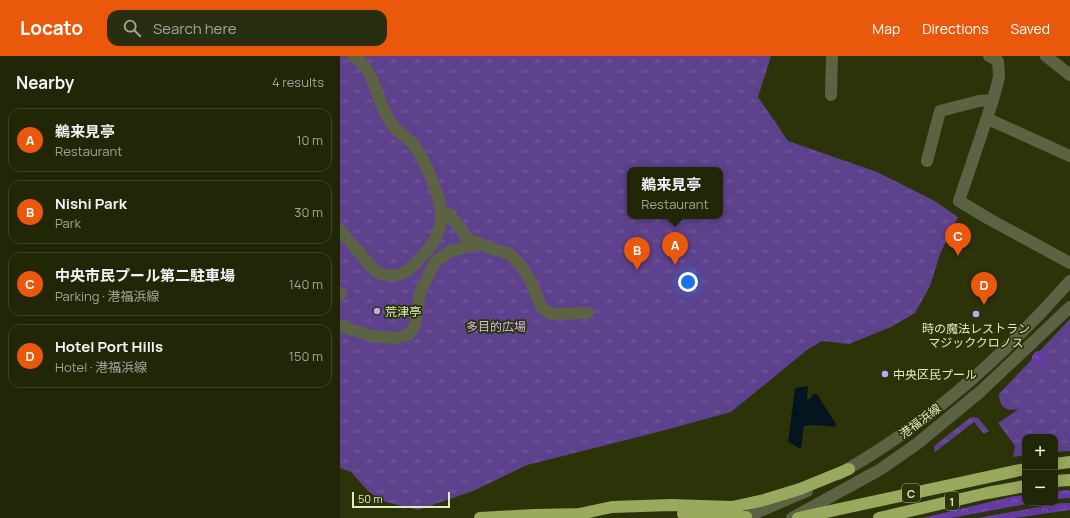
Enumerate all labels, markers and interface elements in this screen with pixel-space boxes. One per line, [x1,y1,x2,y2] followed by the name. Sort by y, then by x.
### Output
[107,10,387,46] search box
[20,15,83,41] text: Locato
[121,17,143,39] icon: search
[153,18,236,39] text: Search here
[872,19,900,38] text: Map
[922,19,989,38] text: Directions
[1011,19,1050,38] text: Saved
[16,71,74,94] text: Nearby
[272,73,324,91] text: 4 results
[55,121,115,142] text: 鵜来見亭
[26,131,34,149] text: A
[296,131,323,149] text: 10 m
[55,142,122,160] text: Restaurant
[627,167,723,219] popup
[641,174,701,195] text: 鵜来見亭
[55,193,127,214] text: Nishi Park
[641,195,709,213] text: Restaurant
[26,203,34,221] text: B
[294,203,323,221] text: 30 m
[55,214,81,232] text: Park
[945,223,971,256] pin: C
[662,232,688,265] pin: A
[624,237,650,270] pin: B
[55,265,235,286] text: 中央市民プール第二駐車場
[678,272,698,292] your location
[971,272,997,305] pin: D
[25,275,35,293] text: C
[289,275,323,293] text: 140 m
[55,287,160,305] text: Parking · 港福浜線
[385,303,421,320] place label: 荒津亭
[372,306,382,316] marker: 荒津亭
[971,309,981,319] marker: 時の魔法レストラン マジッククロノス
[466,318,526,335] park label: 多目的広場
[922,320,1030,351] place label: 時の魔法レストラン マジッククロノス
[55,336,163,357] text: Hotel Port Hills
[25,347,35,365] text: D
[289,347,323,365] text: 150 m
[55,358,147,376] text: Hotel · 港福浜線
[893,366,977,383] place label: 中央区民プール
[880,369,890,379] marker: 中央区民プール
[896,400,944,442] street label: 港福浜線
[1022,434,1058,506] map controls
[1022,434,1058,470] button: +
[1022,470,1058,506] button: −
[902,484,920,502] road number: C
[352,490,450,509] scale bar
[358,491,383,506] text: 50 m
[945,492,959,510] road number: 1

